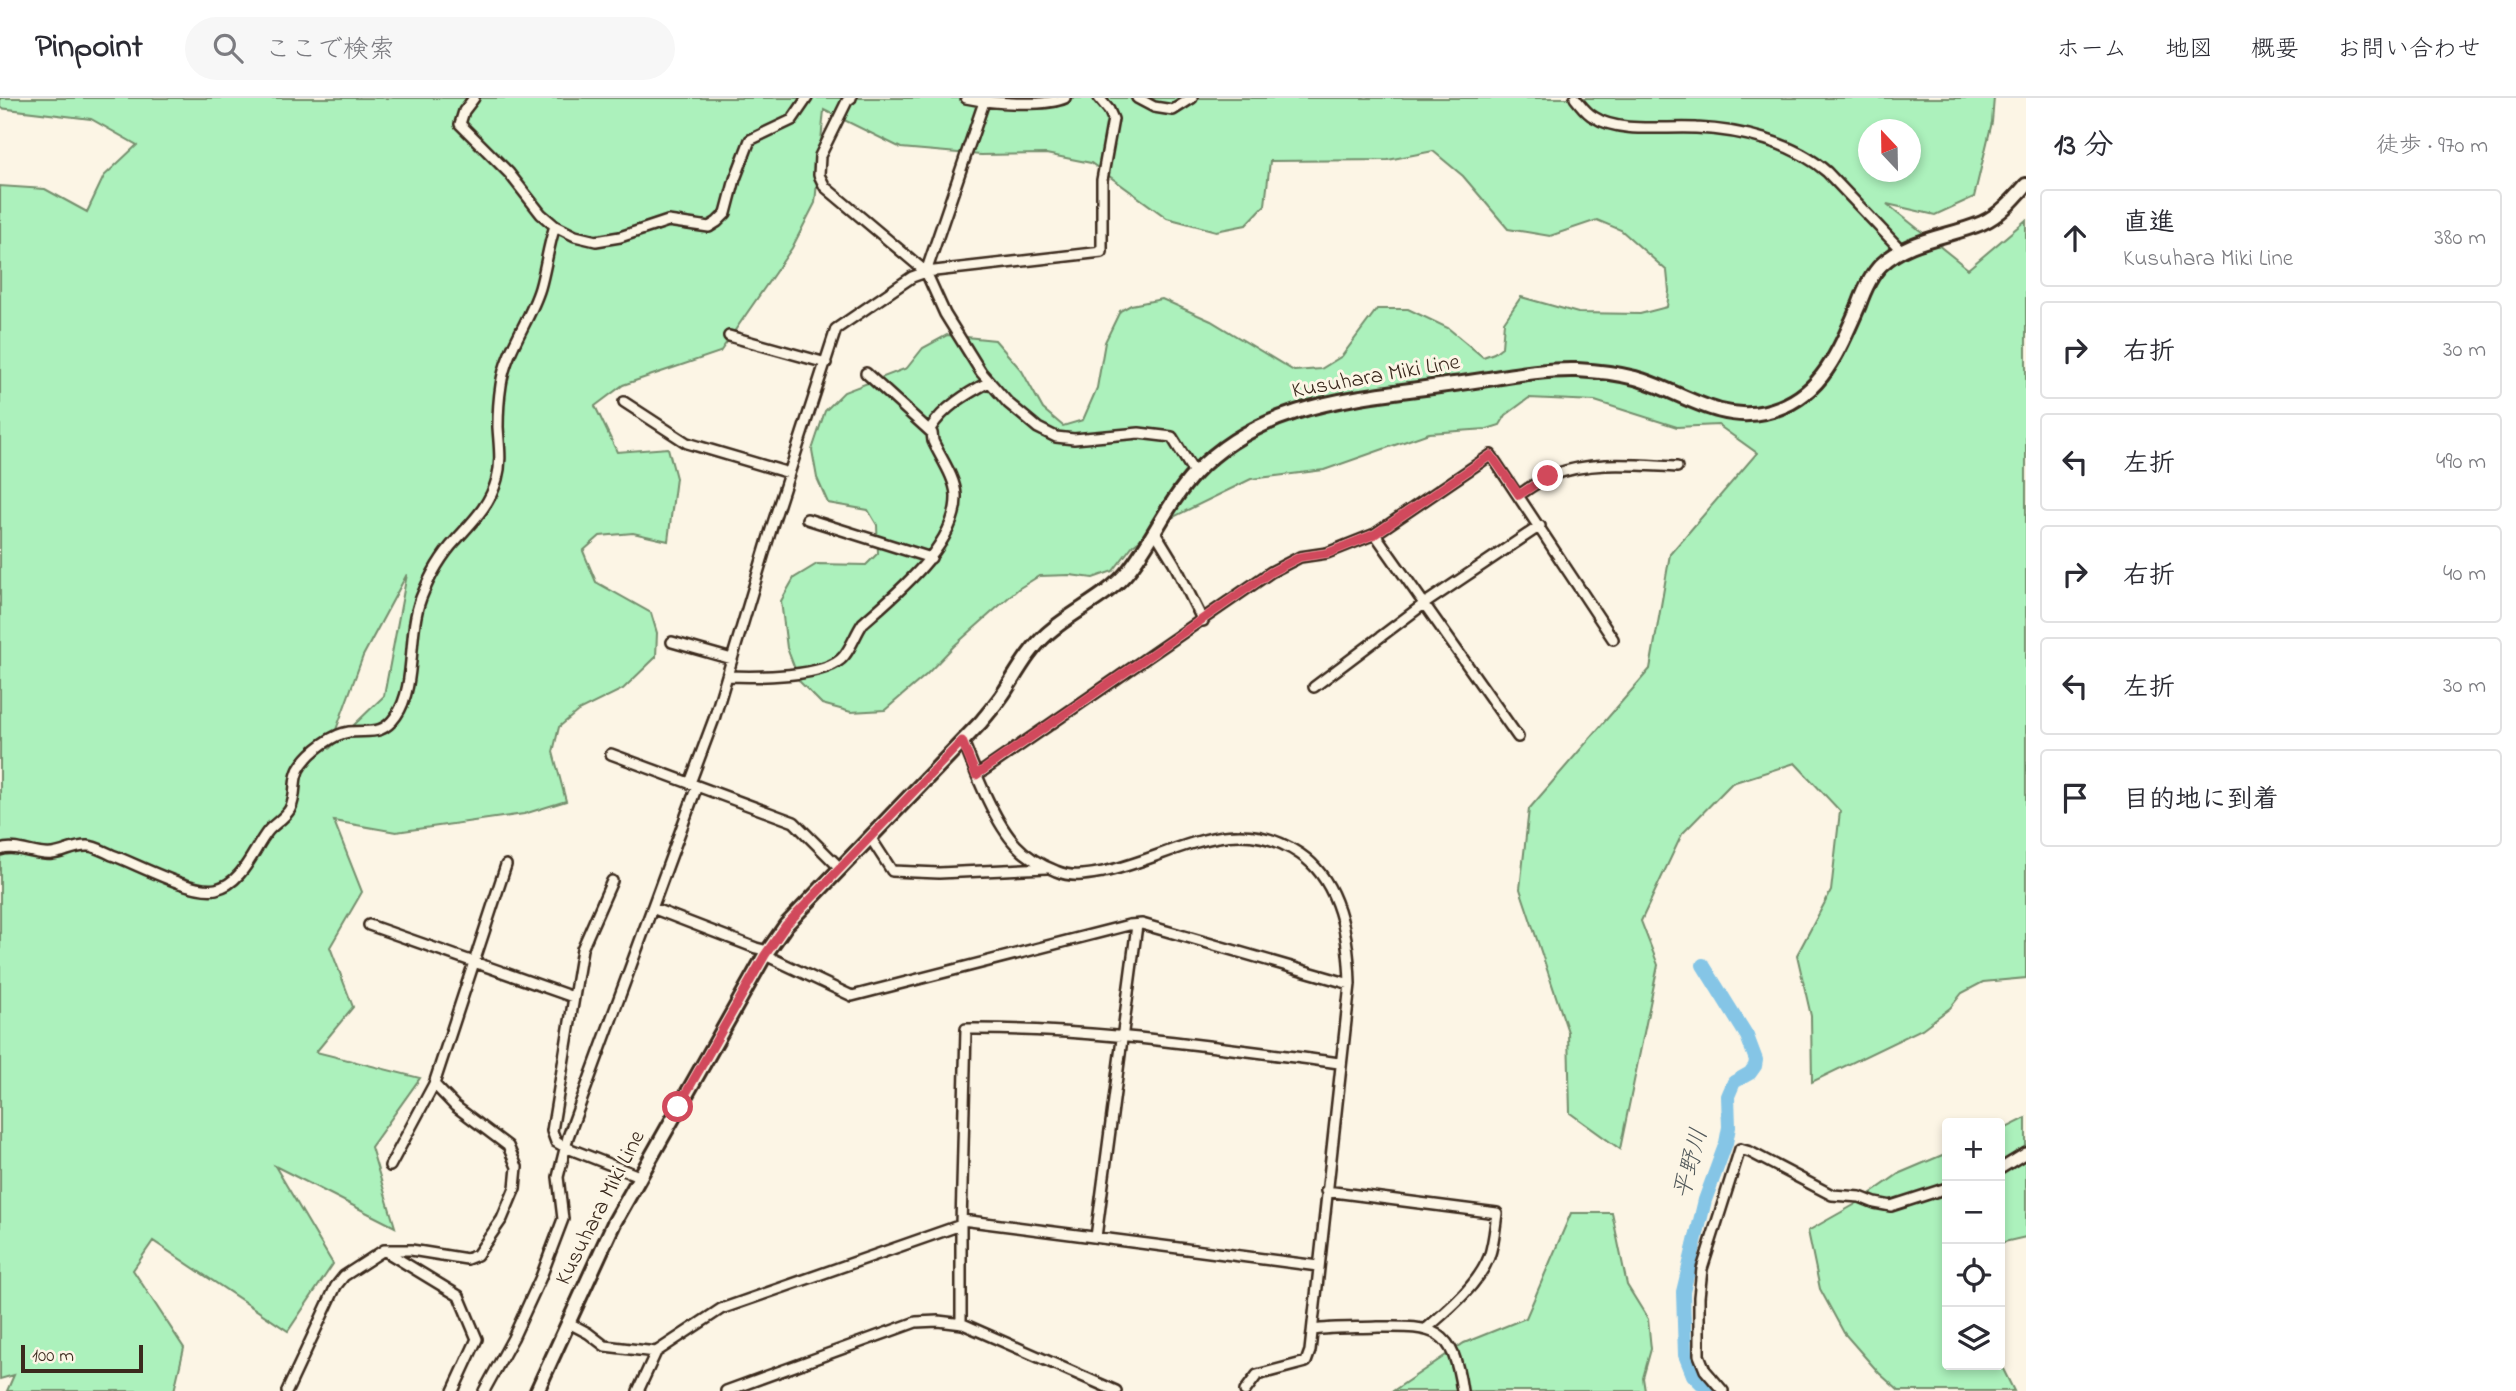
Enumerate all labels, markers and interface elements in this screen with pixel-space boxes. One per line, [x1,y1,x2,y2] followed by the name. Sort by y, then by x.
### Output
[185,17,675,80] search box
[35,24,143,72] text: Pinpoint
[209,29,247,67] icon: search
[265,32,395,70] text: ここで検索
[2056,33,2127,68] text: ホーム
[2165,33,2213,68] text: 地図
[2251,33,2299,68] text: 概要
[2337,33,2481,68] text: お問い合わせ
[1858,119,1921,182] north arrow
[2054,125,2113,169] text: 13 分
[2376,130,2488,163] text: 徒歩 · 970 m
[2123,205,2175,243] text: 直進
[2056,219,2094,257] icon: ahead
[2434,222,2486,255] text: 380 m
[2123,243,2293,276] text: Kusuhara Miki Line
[2056,331,2094,369] icon: right
[2123,334,2175,372] text: 右折
[2443,334,2486,367] text: 30 m
[1289,346,1463,408] street label: Kusuhara Miki Line
[2056,443,2094,481] icon: left
[2123,446,2175,484] text: 左折
[2436,446,2486,479] text: 490 m
[1532,460,1563,491] route end
[2056,555,2094,593] icon: right
[2123,558,2175,596] text: 右折
[2443,558,2486,591] text: 40 m
[2056,667,2094,705] icon: left
[2123,670,2175,708] text: 左折
[2443,670,2486,703] text: 30 m
[2056,779,2094,817] icon: arrive
[2123,782,2279,820] text: 目的地に到着
[662,1091,693,1122] route start
[1942,1118,2005,1370] map controls
[1942,1118,2005,1181] button: +
[548,1124,655,1291] street label: Kusuhara Miki Line
[1666,1125,1718,1203] water label: 平野川
[1942,1181,2005,1244] button: −
[1942,1244,2005,1307] button: locate
[1942,1307,2005,1370] button: layers
[21,1342,144,1374] scale bar
[32,1343,74,1370] text: 100 m

